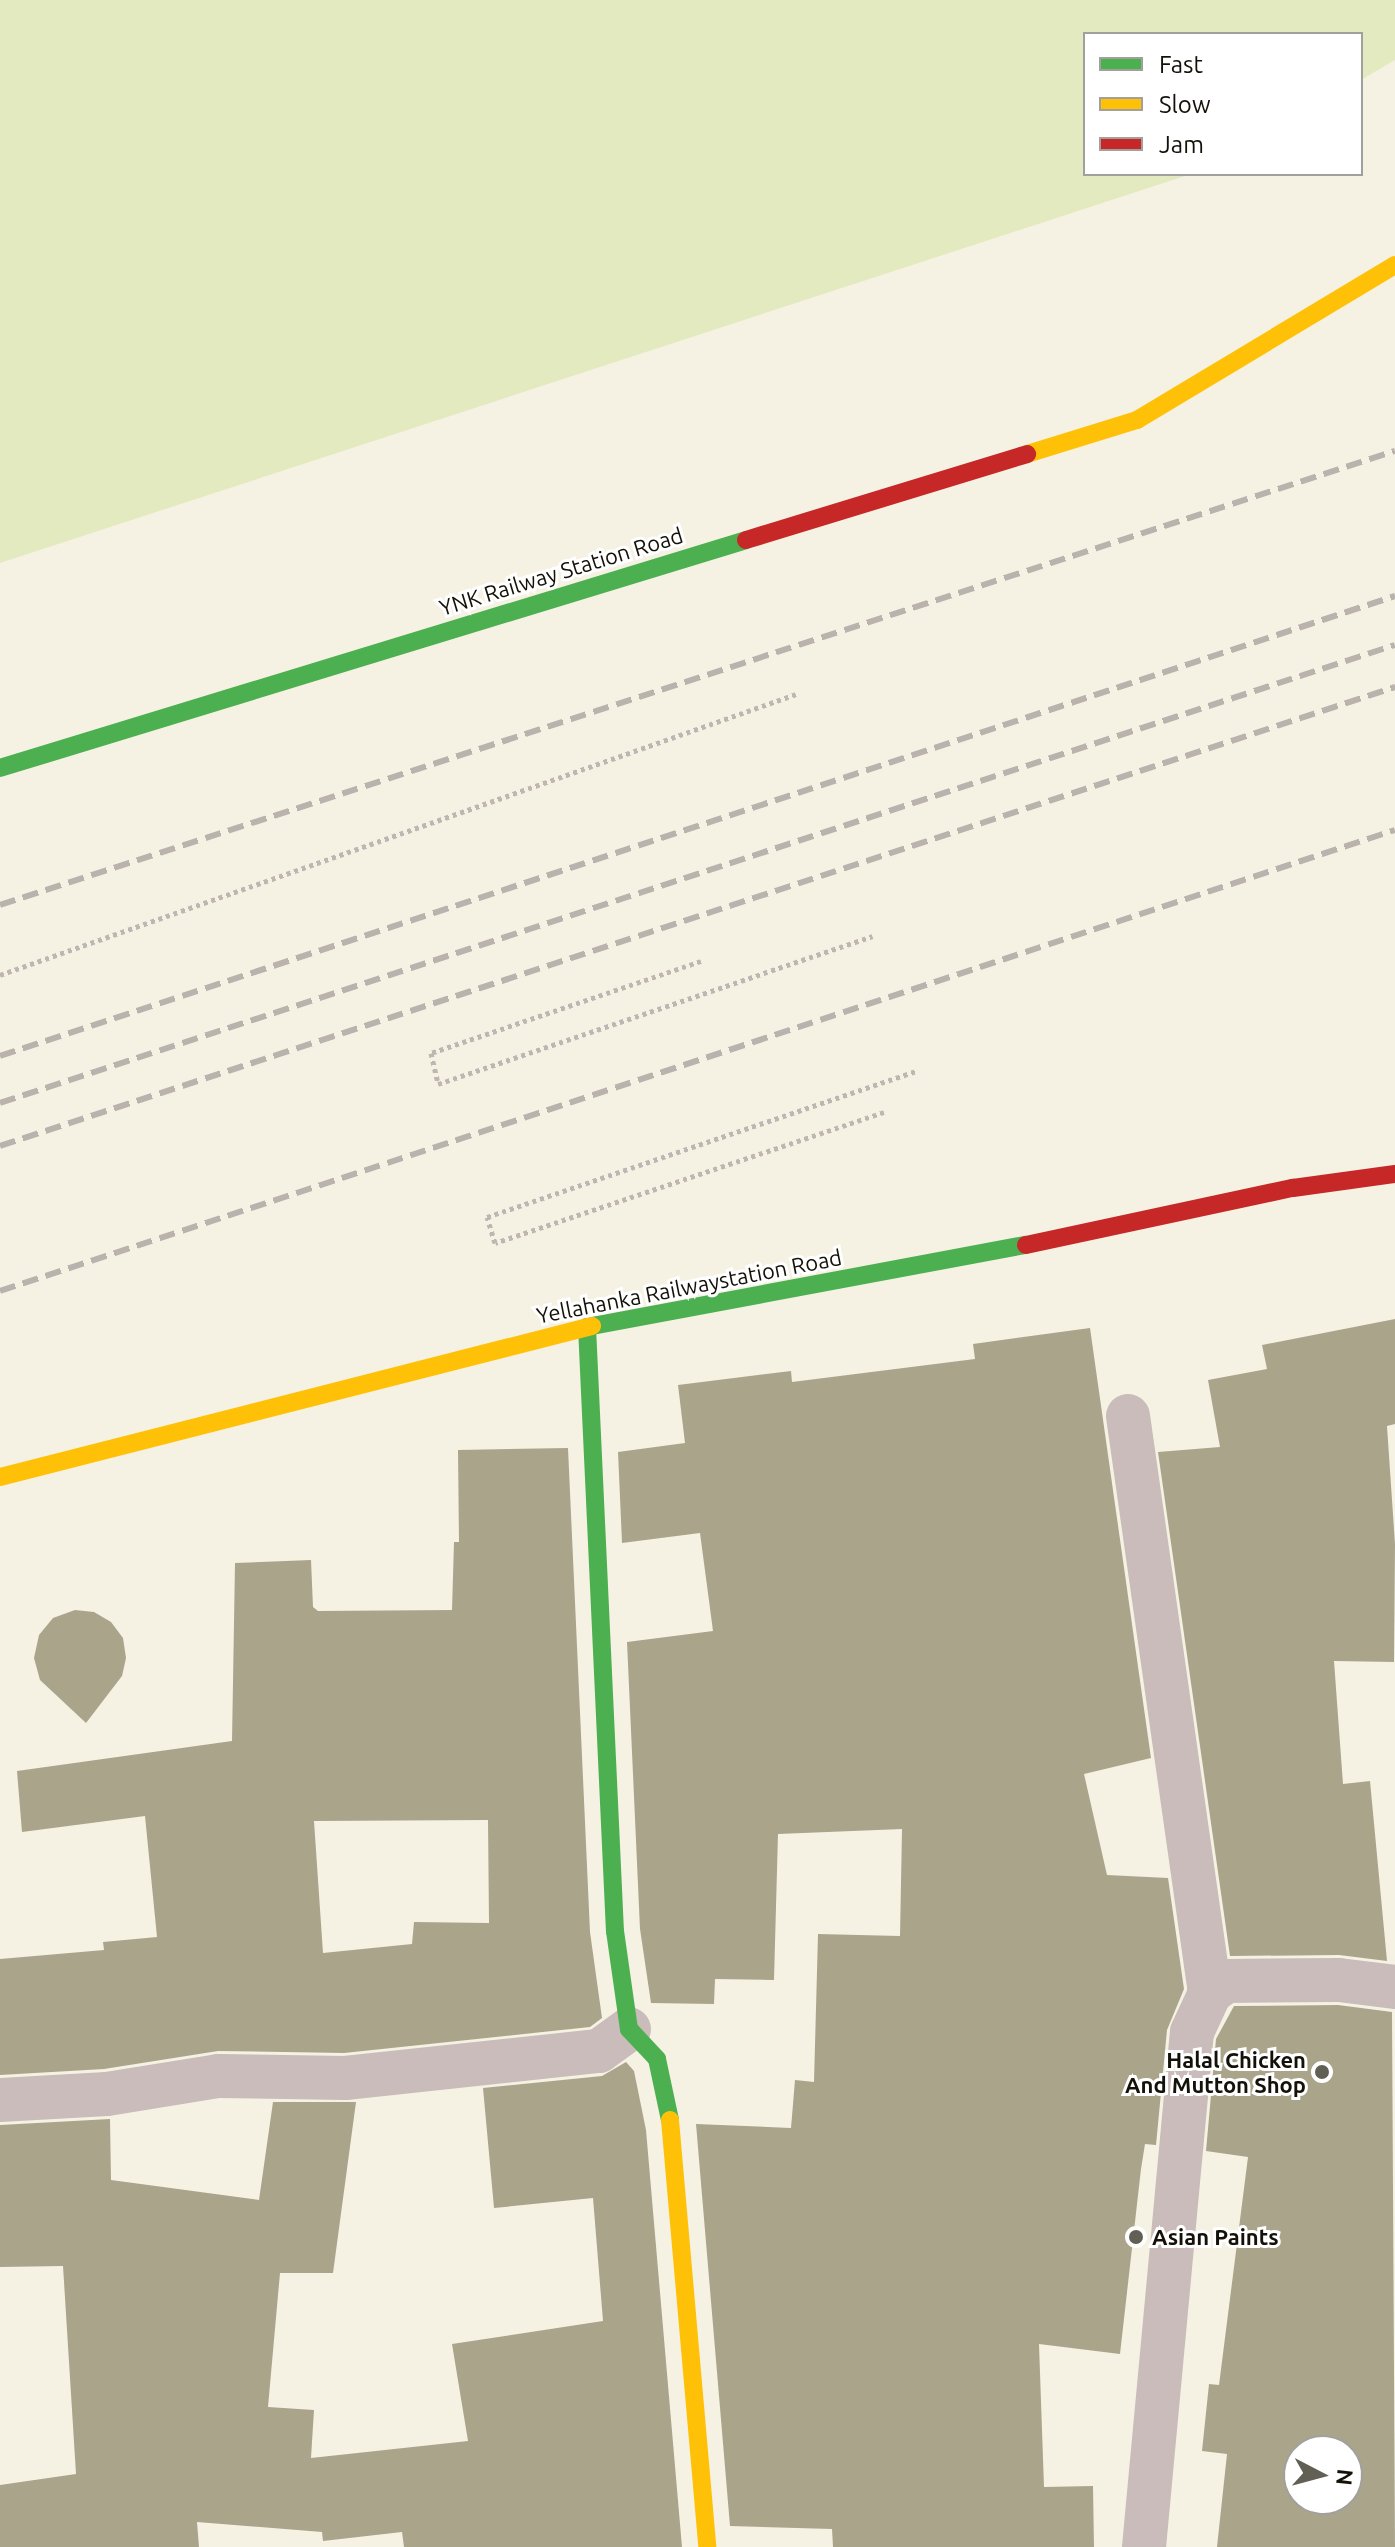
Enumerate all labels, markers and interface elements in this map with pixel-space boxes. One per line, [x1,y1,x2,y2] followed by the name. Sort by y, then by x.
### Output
[1083,32,1363,176] legend
[1159,51,1203,78] text: Fast
[1159,91,1211,118] text: Slow
[1159,131,1204,158] text: Jam
[436,521,686,621] street label: YNK Railway Station Road
[534,1243,844,1329] street label: Yellahanka Railwaystation Road
[1125,2046,1306,2098] place label: Halal Chicken And Mutton Shop
[1313,2063,1331,2081] marker: Halal Chicken And Mutton Shop
[1152,2224,1279,2250] place label: Asian Paints
[1127,2228,1145,2246] marker: Asian Paints
[1283,2435,1363,2515] north arrow
[1332,2468,1359,2487] text: N

